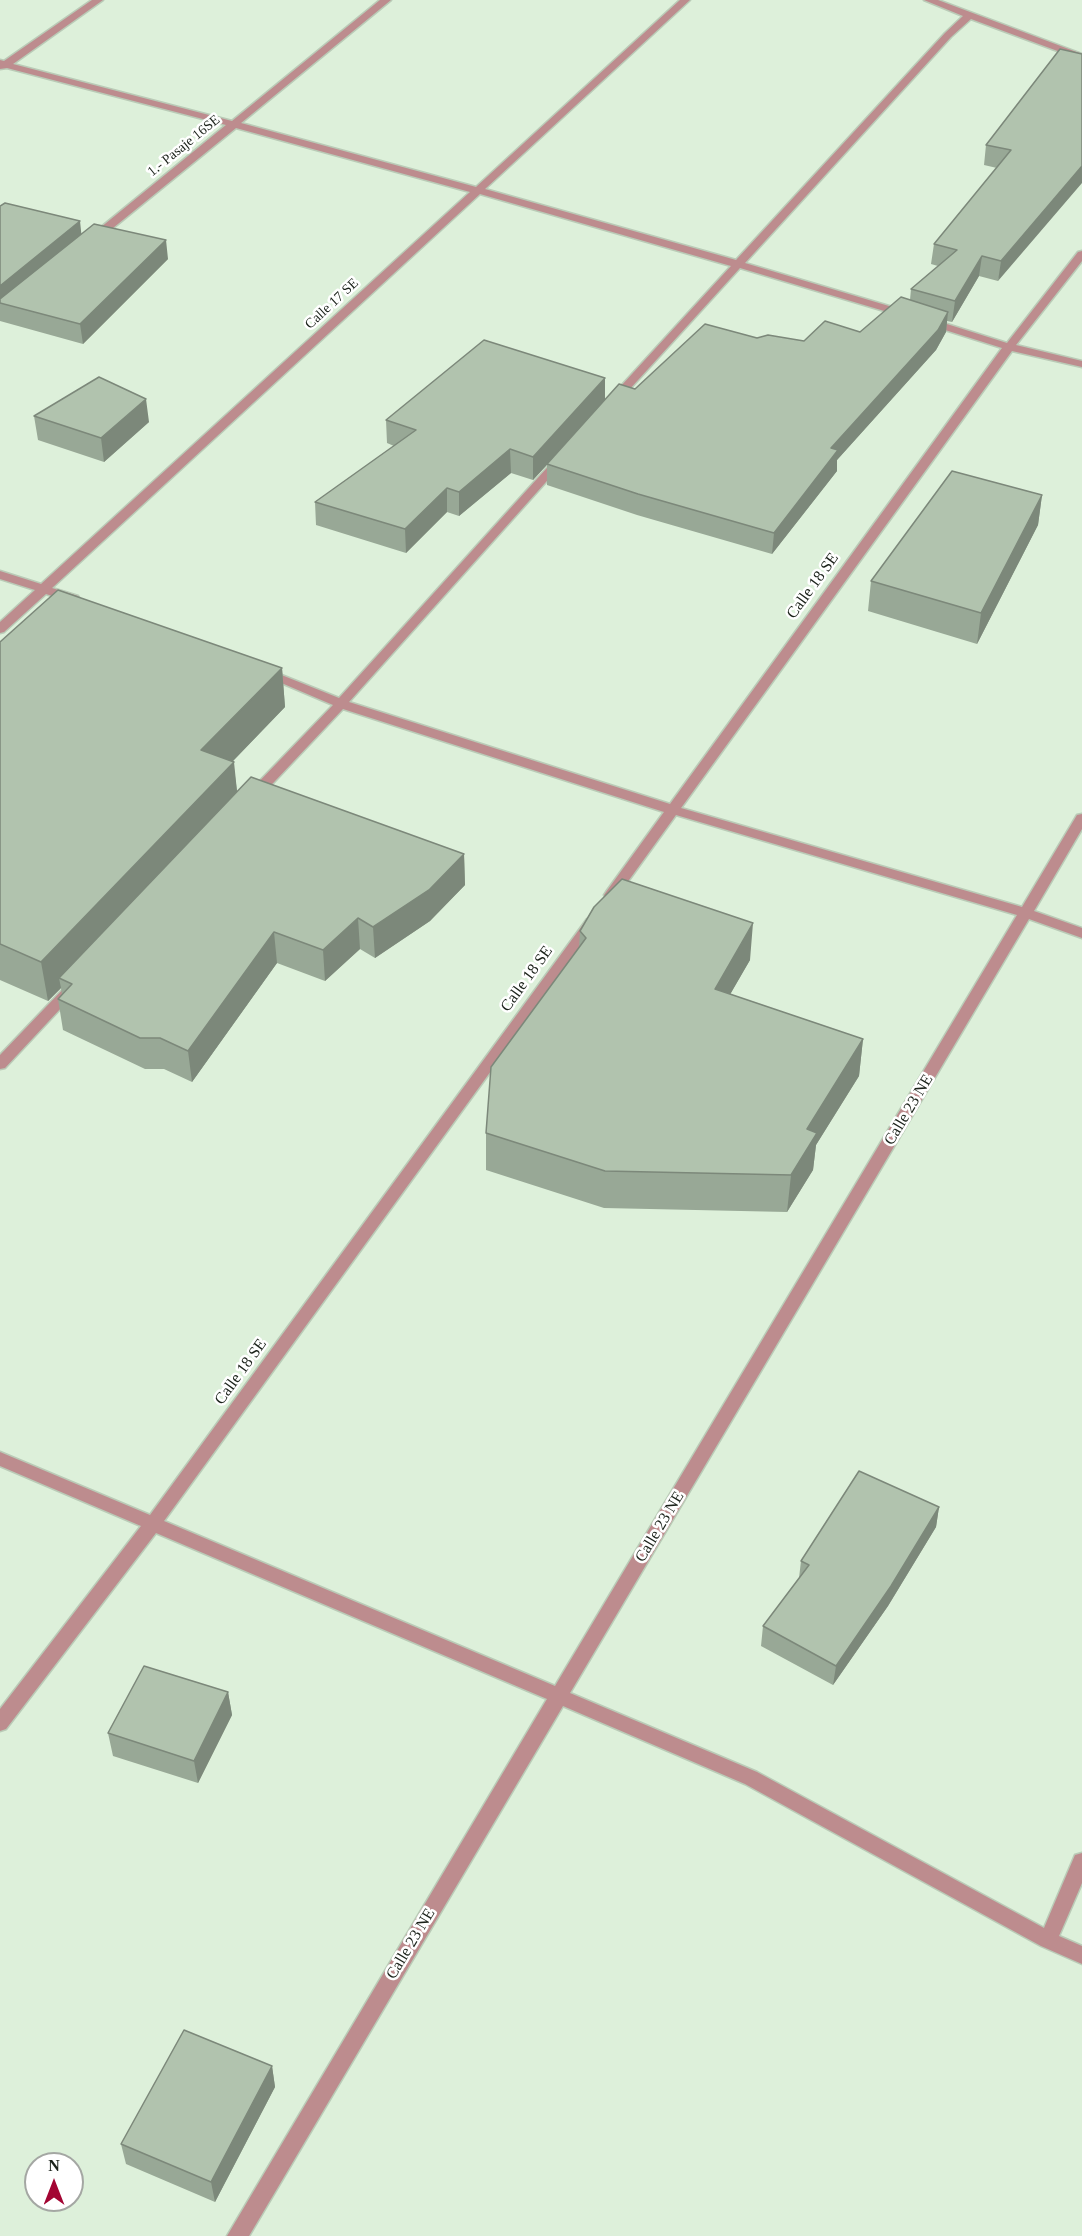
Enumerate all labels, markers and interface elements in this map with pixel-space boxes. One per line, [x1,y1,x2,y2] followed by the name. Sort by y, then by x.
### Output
[144,112,224,180] street label: 1.- Pasaje 16SE
[302,275,362,333] street label: Calle 17 SE
[783,549,843,623] street label: Calle 18 SE
[497,942,557,1016] street label: Calle 18 SE
[880,1071,938,1149] street label: Calle 23 NE
[211,1335,271,1409] street label: Calle 18 SE
[631,1488,689,1566] street label: Calle 23 NE
[382,1905,440,1983] street label: Calle 23 NE
[24,2152,84,2212] north arrow
[48,2157,60,2174] text: N

